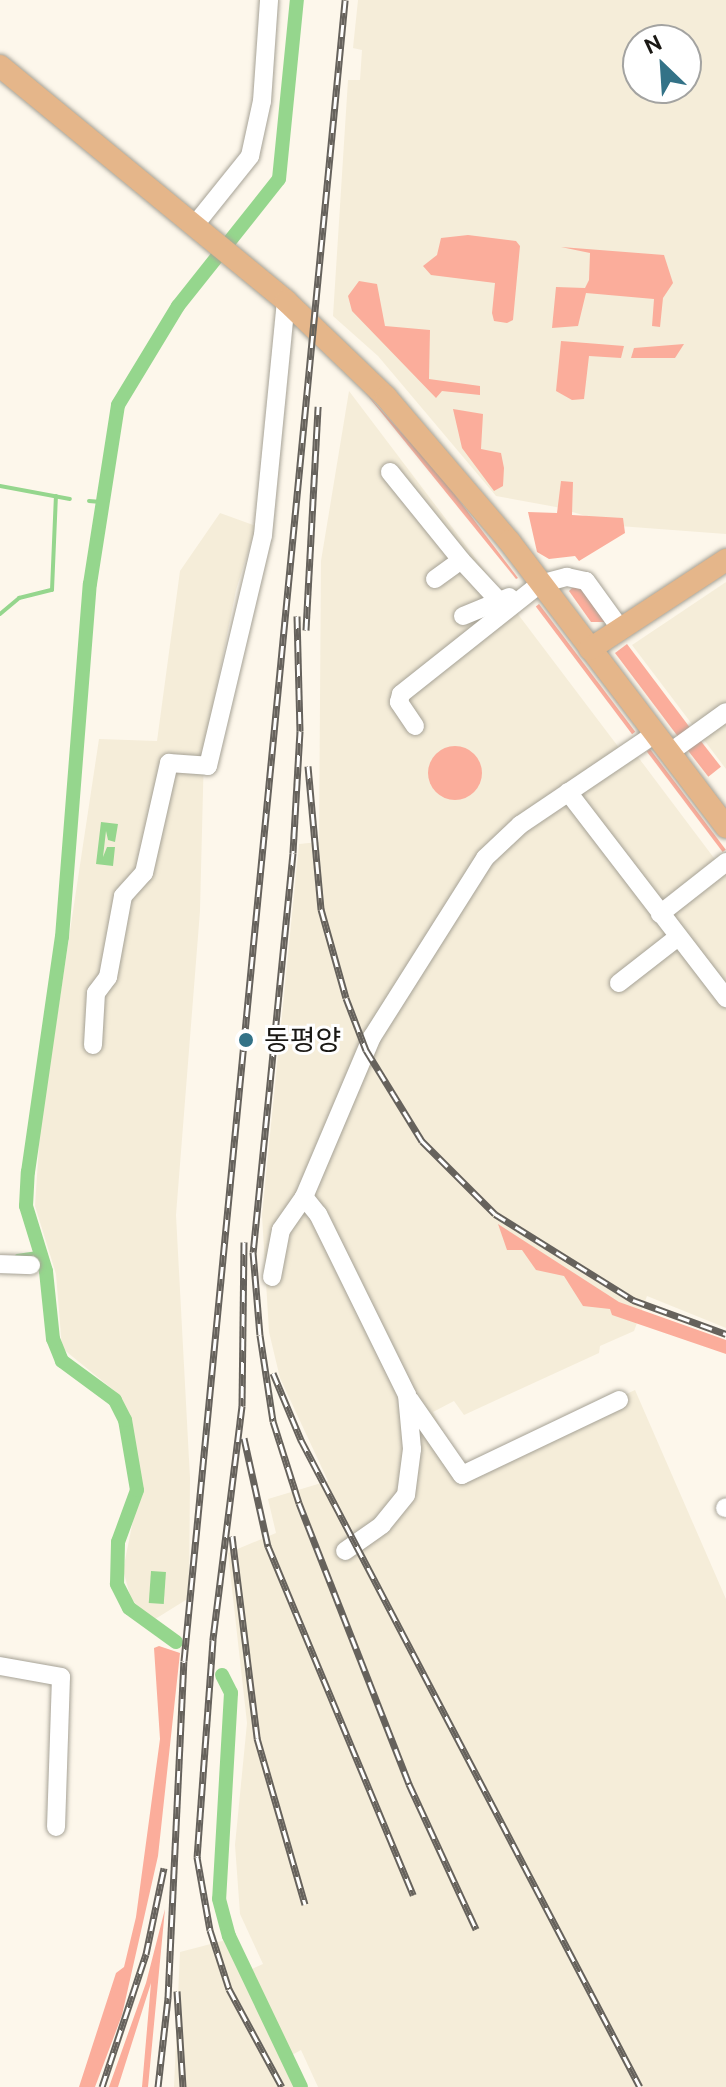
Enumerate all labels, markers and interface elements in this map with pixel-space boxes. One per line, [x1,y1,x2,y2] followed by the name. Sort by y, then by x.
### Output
[622,24,702,104] north arrow
[640,29,665,58] text: N
[264,1023,341,1057] place label: 동평양
[235,1029,257,1051] marker: 동평양

